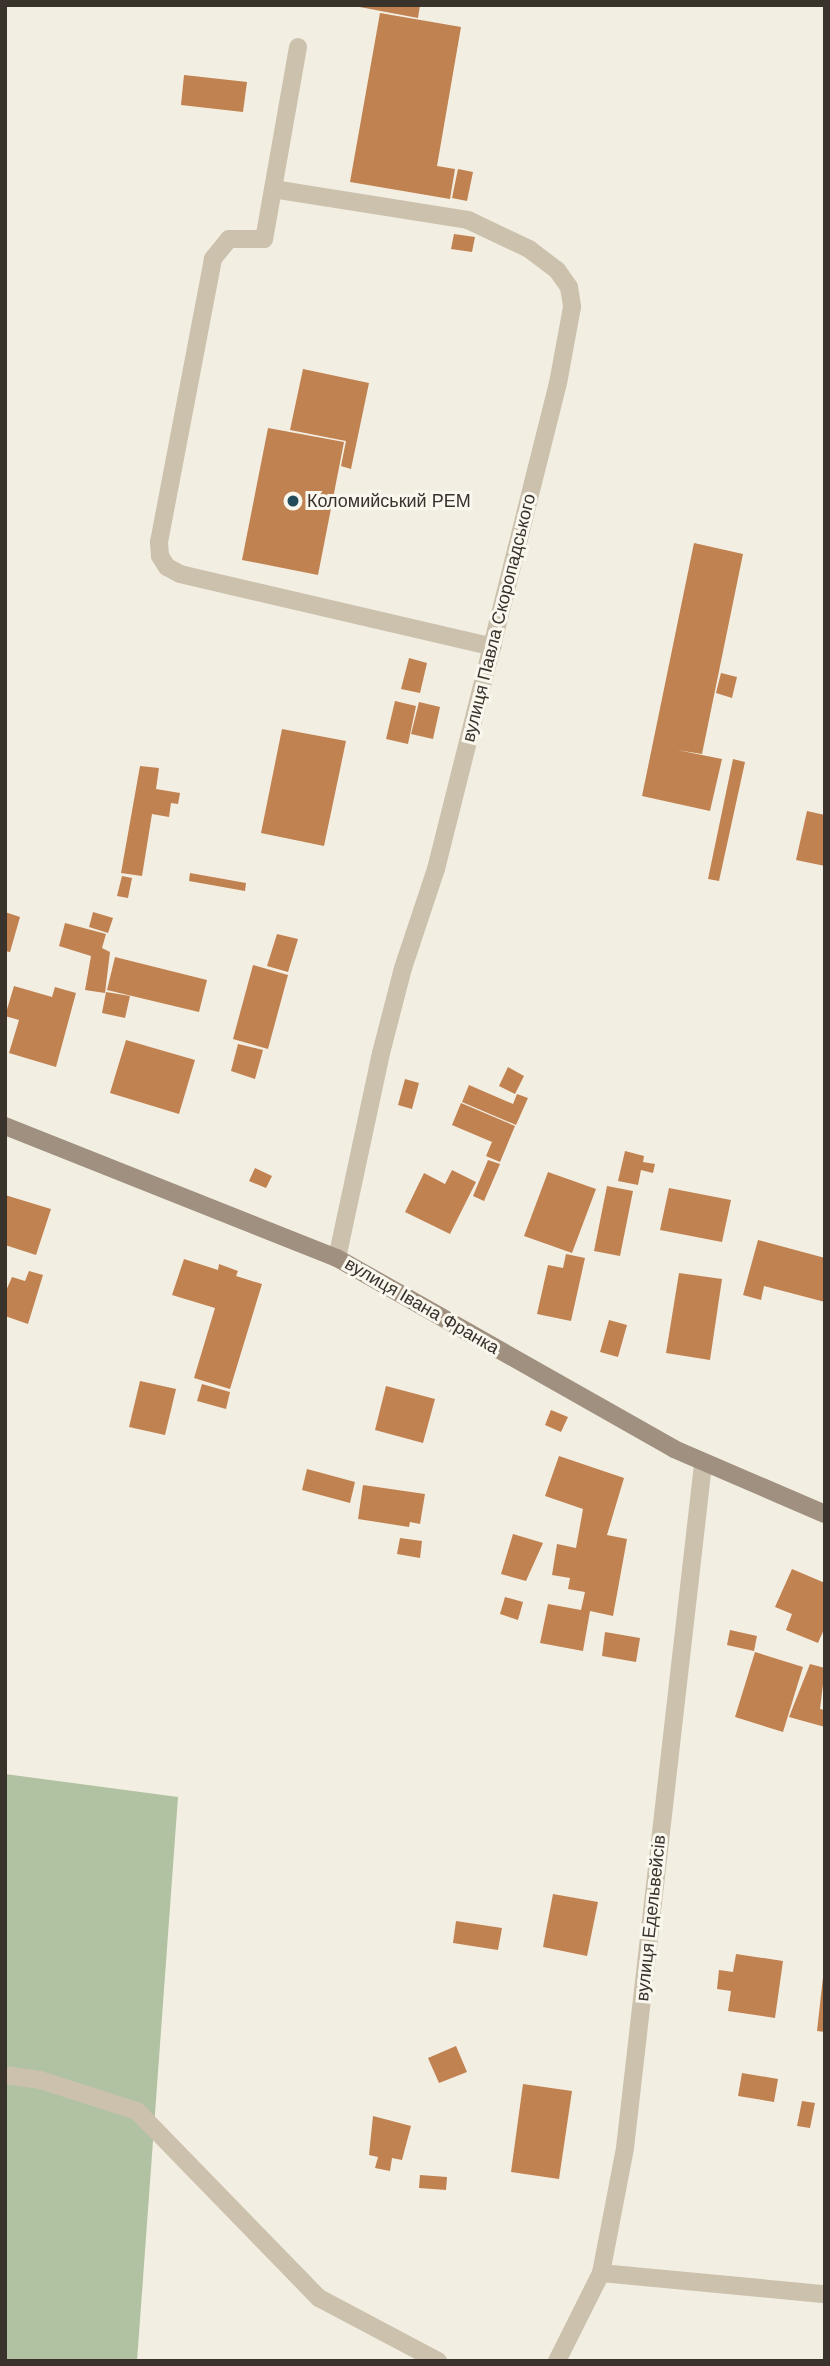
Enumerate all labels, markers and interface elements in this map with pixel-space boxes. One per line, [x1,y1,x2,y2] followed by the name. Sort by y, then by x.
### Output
[307,490,471,512] place label: Коломийський РЕМ
[458,492,540,744] street label: вулиця Павла Скоропадського
[285,493,301,509] marker: Коломийський РЕМ
[341,1253,503,1359] street label: вулиця Івана Франка
[632,1834,670,2002] street label: вулиця Едельвейсів

